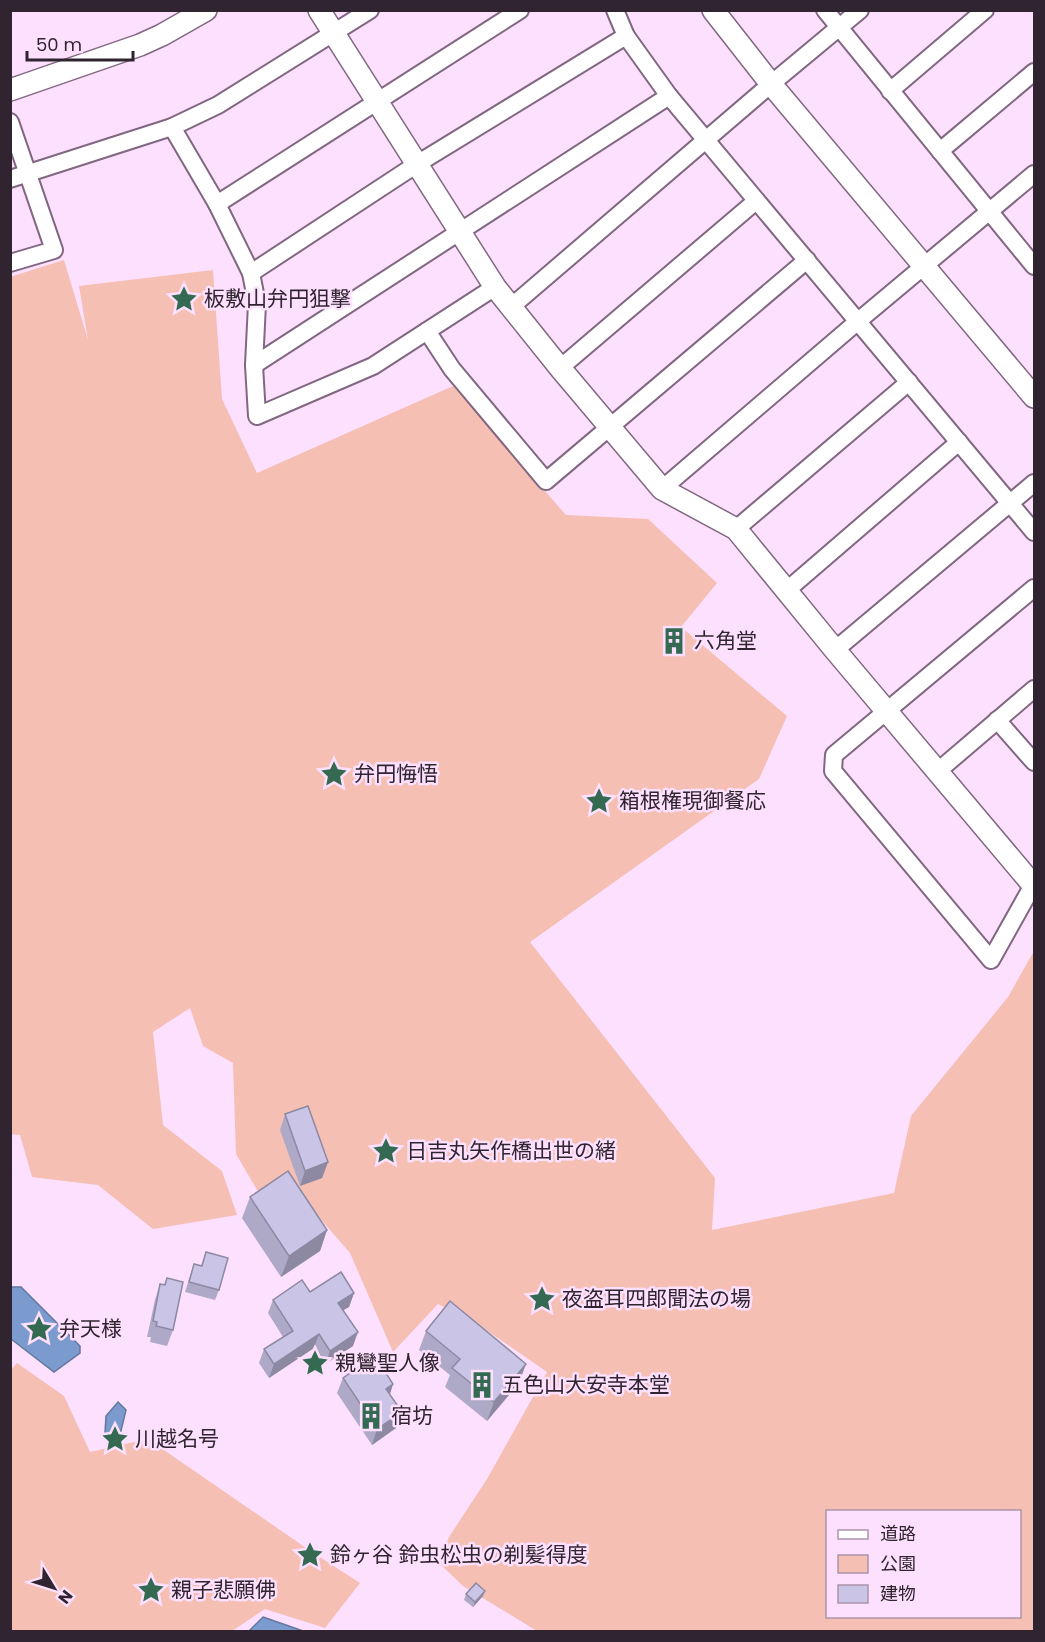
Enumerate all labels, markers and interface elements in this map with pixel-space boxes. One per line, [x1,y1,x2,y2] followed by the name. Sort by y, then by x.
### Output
[27,24,134,62] scale bar
[36,32,82,57] text: 50 m
[169,284,199,314] place icon: 板敷山弁円狙撃
[204,284,351,313] place label: 板敷山弁円狙撃
[659,626,689,656] building icon: 六角堂
[694,626,757,655] place label: 六角堂
[319,759,349,789] place icon: 弁円悔悟
[354,759,438,788] place label: 弁円悔悟
[584,786,614,816] place icon: 箱根権現御餐応
[619,786,766,815] place label: 箱根権現御餐応
[371,1136,401,1166] place icon: 日吉丸矢作橋出世の緒
[406,1136,616,1165] place label: 日吉丸矢作橋出世の緒
[527,1284,557,1314] place icon: 夜盗耳四郎聞法の場
[562,1284,751,1313] place label: 夜盗耳四郎聞法の場
[24,1314,54,1344] place icon: 弁天様
[59,1314,122,1343] place label: 弁天様
[300,1348,330,1378] place icon: 親鸞聖人像
[335,1348,440,1377] place label: 親鸞聖人像
[467,1370,497,1400] building icon: 五色山大安寺本堂
[502,1370,670,1399] place label: 五色山大安寺本堂
[356,1401,386,1431] building icon: 宿坊
[391,1401,433,1430] place label: 宿坊
[100,1424,130,1454] place icon: 川越名号
[135,1424,219,1453] place label: 川越名号
[826,1510,1021,1618] legend
[880,1521,916,1546] text: 道路
[295,1540,325,1570] place icon: 鈴ヶ谷 鈴虫松虫の剃髪得度
[330,1540,588,1569] place label: 鈴ヶ谷 鈴虫松虫の剃髪得度
[880,1551,916,1576] text: 公園
[24,1558,84,1618] north arrow
[136,1575,166,1605] place icon: 親子悲願佛
[171,1575,276,1604] place label: 親子悲願佛
[880,1581,916,1606] text: 建物
[53,1585,78,1609] text: N

